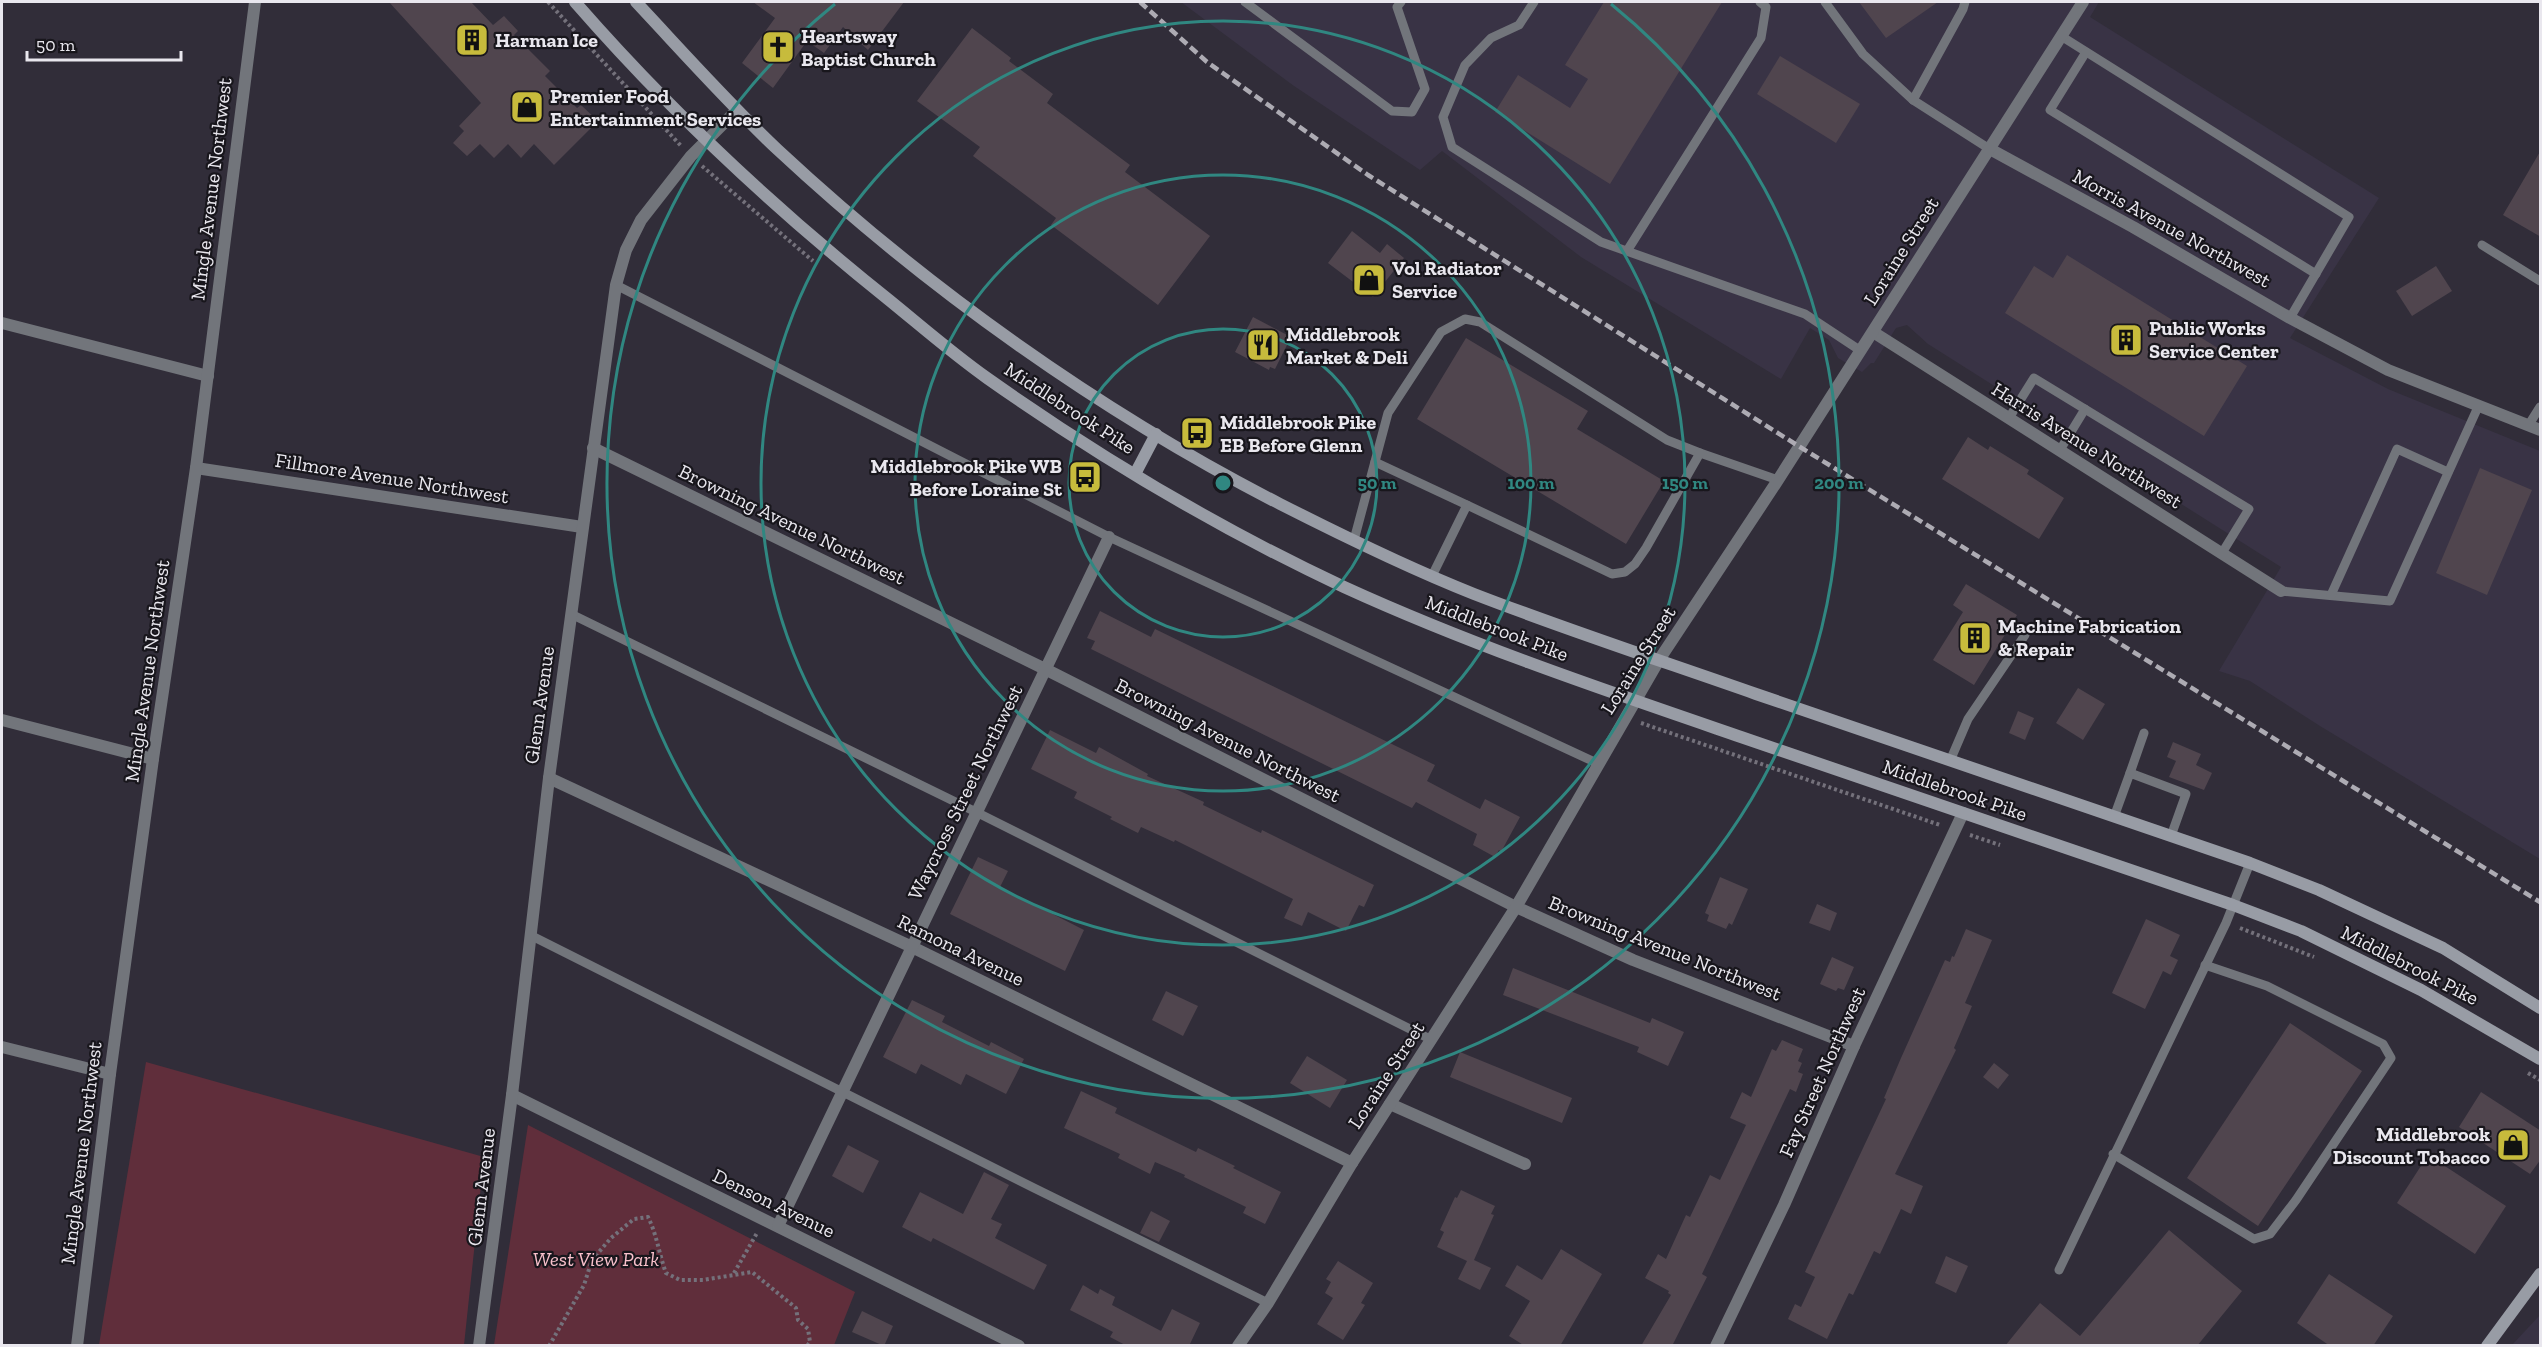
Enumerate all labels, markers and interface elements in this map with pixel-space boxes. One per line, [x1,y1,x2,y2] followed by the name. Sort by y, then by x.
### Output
[454,22,490,58] building icon: Harman Ice
[27,24,182,62] scale bar
[801,24,936,71] place label: Heartsway Baptist Church
[495,28,598,52] place label: Harman Ice
[760,29,796,65] church icon: Heartsway Baptist Church
[36,34,76,56] text: 50 m
[185,76,237,302] street label: Mingle Avenue Northwest
[550,84,761,131] place label: Premier Food Entertainment Services
[509,89,545,125] shop icon: Premier Food Entertainment Services
[2069,164,2276,293] street label: Morris Avenue Northwest
[1858,192,1944,309] street label: Loraine Street
[1392,256,1502,303] place label: Vol Radiator Service
[1351,262,1387,298] shop icon: Vol Radiator Service
[2149,316,2279,363] place label: Public Works Service Center
[1286,322,1408,369] place label: Middlebrook Market & Deli
[2108,322,2144,358] building icon: Public Works Service Center
[1245,327,1281,363] restaurant icon: Middlebrook Market & Deli
[1000,357,1140,459] street label: Middlebrook Pike
[1988,377,2187,514] street label: Harris Avenue Northwest
[1220,410,1376,457] place label: Middlebrook Pike EB Before Glenn
[1179,415,1215,451] bus stop icon: Middlebrook Pike EB Before Glenn
[273,448,511,508] street label: Fillmore Avenue Northwest
[871,454,1063,501] place label: Middlebrook Pike WB Before Loraine St
[675,459,910,590] street label: Browning Avenue Northwest
[1067,459,1103,495] bus stop icon: Middlebrook Pike WB Before Loraine St
[1358,472,1397,494] text: 50 m
[1507,472,1555,494] text: 100 m
[1662,472,1708,494] text: 150 m
[1814,472,1864,494] text: 200 m
[1213,473,1233,493] centre of rings
[120,558,175,784] street label: Mingle Avenue Northwest
[1422,590,1572,666] street label: Middlebrook Pike
[1595,601,1681,718] street label: Loraine Street
[1998,614,2181,661] place label: Machine Fabrication & Repair
[1957,620,1993,656] building icon: Machine Fabrication & Repair
[519,645,559,765] street label: Glenn Avenue
[1112,673,1345,807] street label: Browning Avenue Northwest
[902,680,1028,903] street label: Waycross Street Northwest
[1880,754,2030,826] street label: Middlebrook Pike
[1545,890,1785,1006] street label: Browning Avenue Northwest
[894,909,1028,991] street label: Ramona Avenue
[2337,920,2483,1010] street label: Middlebrook Pike
[1774,983,1871,1161] street label: Fay Street Northwest
[1342,1016,1430,1133] street label: Loraine Street
[55,1040,107,1266] street label: Mingle Avenue Northwest
[2333,1122,2491,1169] place label: Middlebrook Discount Tobacco
[462,1127,500,1247] street label: Glenn Avenue
[2495,1127,2531,1163] shop icon: Middlebrook Discount Tobacco
[709,1163,839,1243] street label: Denson Avenue
[533,1247,659,1271] park label: West View Park

